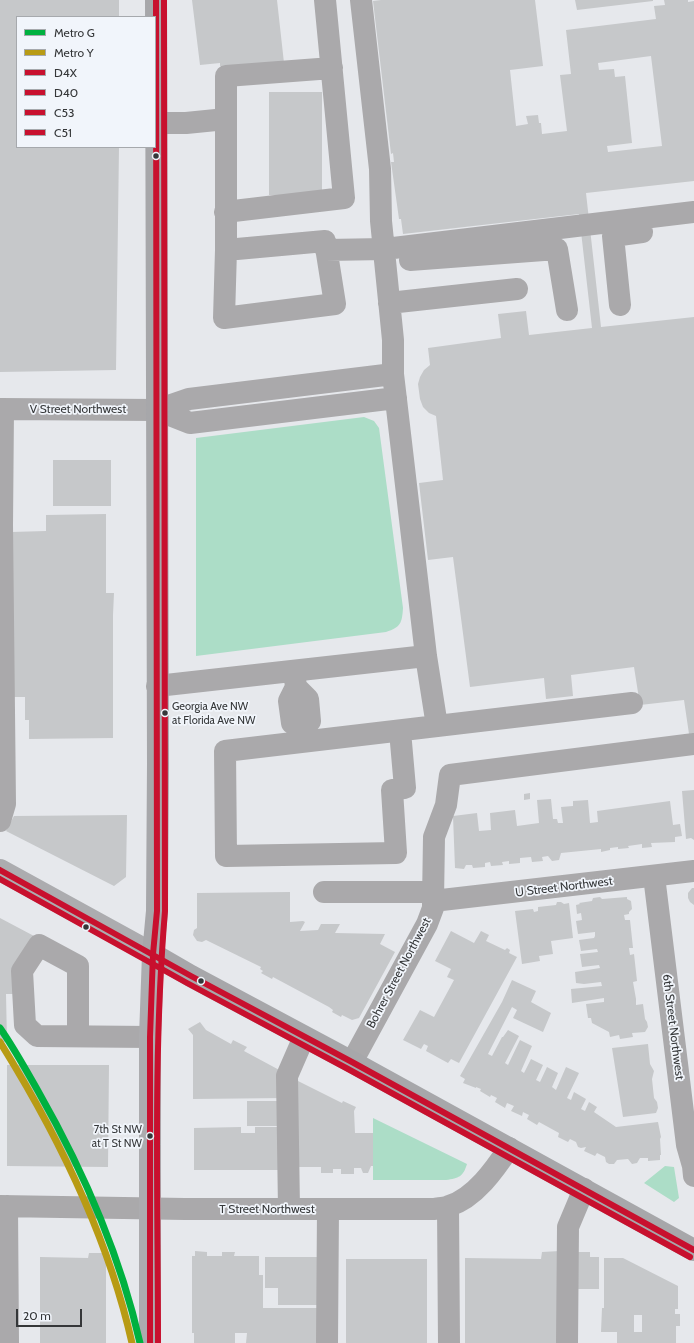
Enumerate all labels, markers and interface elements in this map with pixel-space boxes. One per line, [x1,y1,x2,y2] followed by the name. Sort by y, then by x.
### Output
[16,16,156,148] legend
[54,25,95,40] text: Metro G
[54,45,94,60] text: Metro Y
[54,65,77,80] text: D4X
[54,85,78,100] text: D40
[54,105,74,120] text: C53
[54,125,72,140] text: C51
[151,151,161,161] unlabelled marker
[30,402,126,416] street label: V Street Northwest
[172,700,255,726] place label: Georgia Ave NW at Florida Ave NW
[160,708,170,718] marker: Georgia Ave NW at Florida Ave NW
[515,874,613,900] street label: U Street Northwest
[364,915,434,1031] street label: Bohrer Street Northwest
[81,922,91,932] unlabelled marker
[659,973,687,1081] street label: 6th Street Northwest
[196,976,206,986] unlabelled marker
[92,1123,142,1149] place label: 7th St NW at T St NW
[145,1131,155,1141] marker: 7th St NW at T St NW
[219,1202,315,1216] street label: T Street Northwest
[18,1301,84,1327] scale bar
[23,1308,51,1323] text: 20 m

